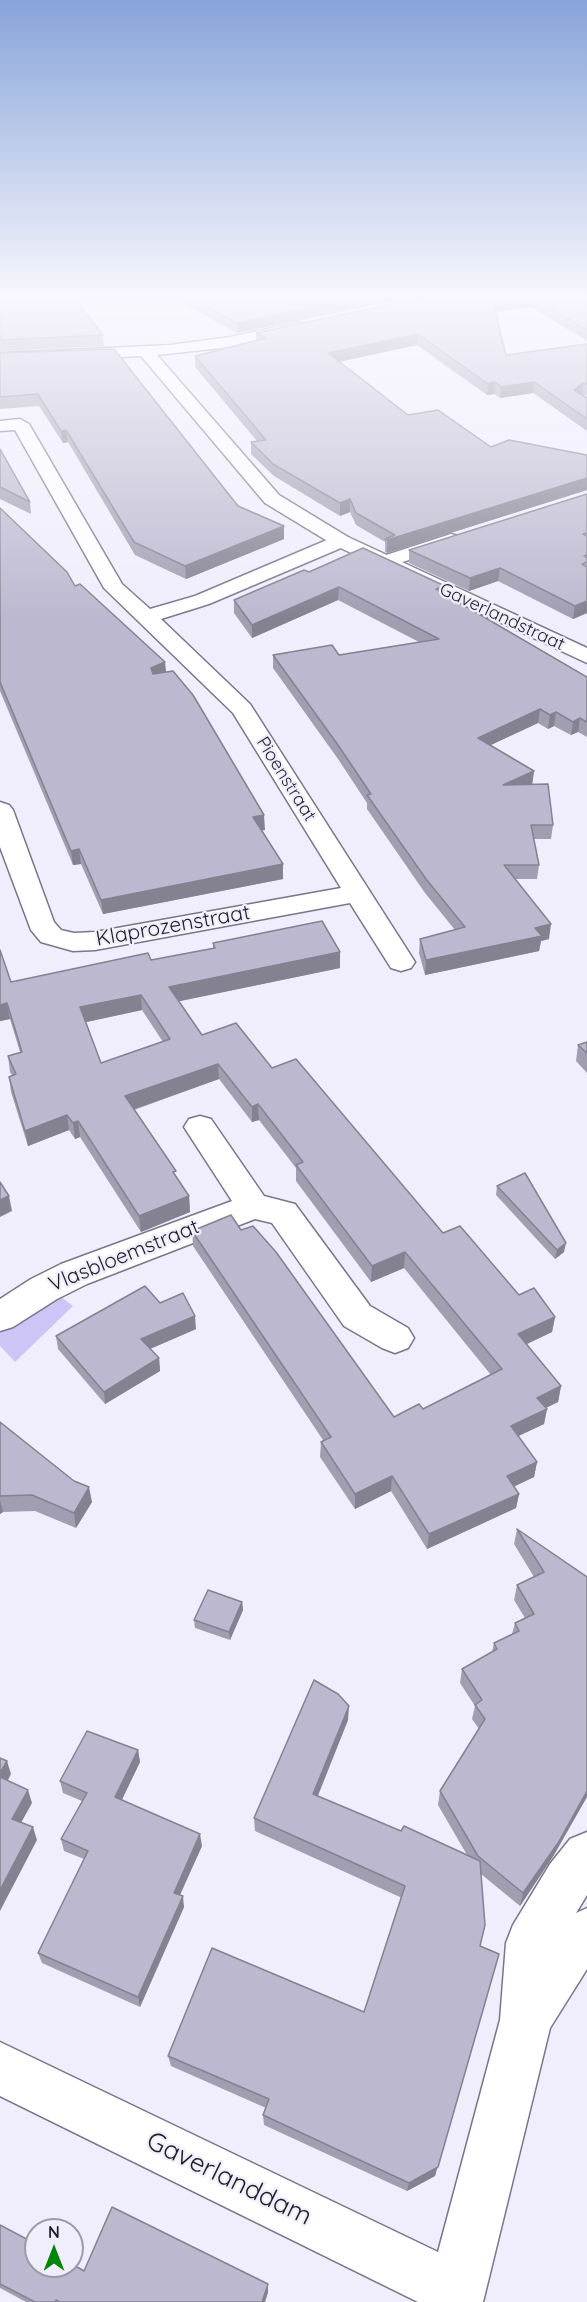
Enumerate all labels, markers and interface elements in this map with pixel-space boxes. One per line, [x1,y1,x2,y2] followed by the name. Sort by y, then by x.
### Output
[436,579,568,655] street label: Gaverlandstraat
[252,733,320,825] street label: Pioenstraat
[94,900,252,952] street label: Klaprozenstraat
[45,1214,203,1298] street label: Vlasbloemstraat
[141,2126,317,2232] street label: Gaverlanddam
[24,2218,84,2278] north arrow
[48,2222,60,2242] text: N

